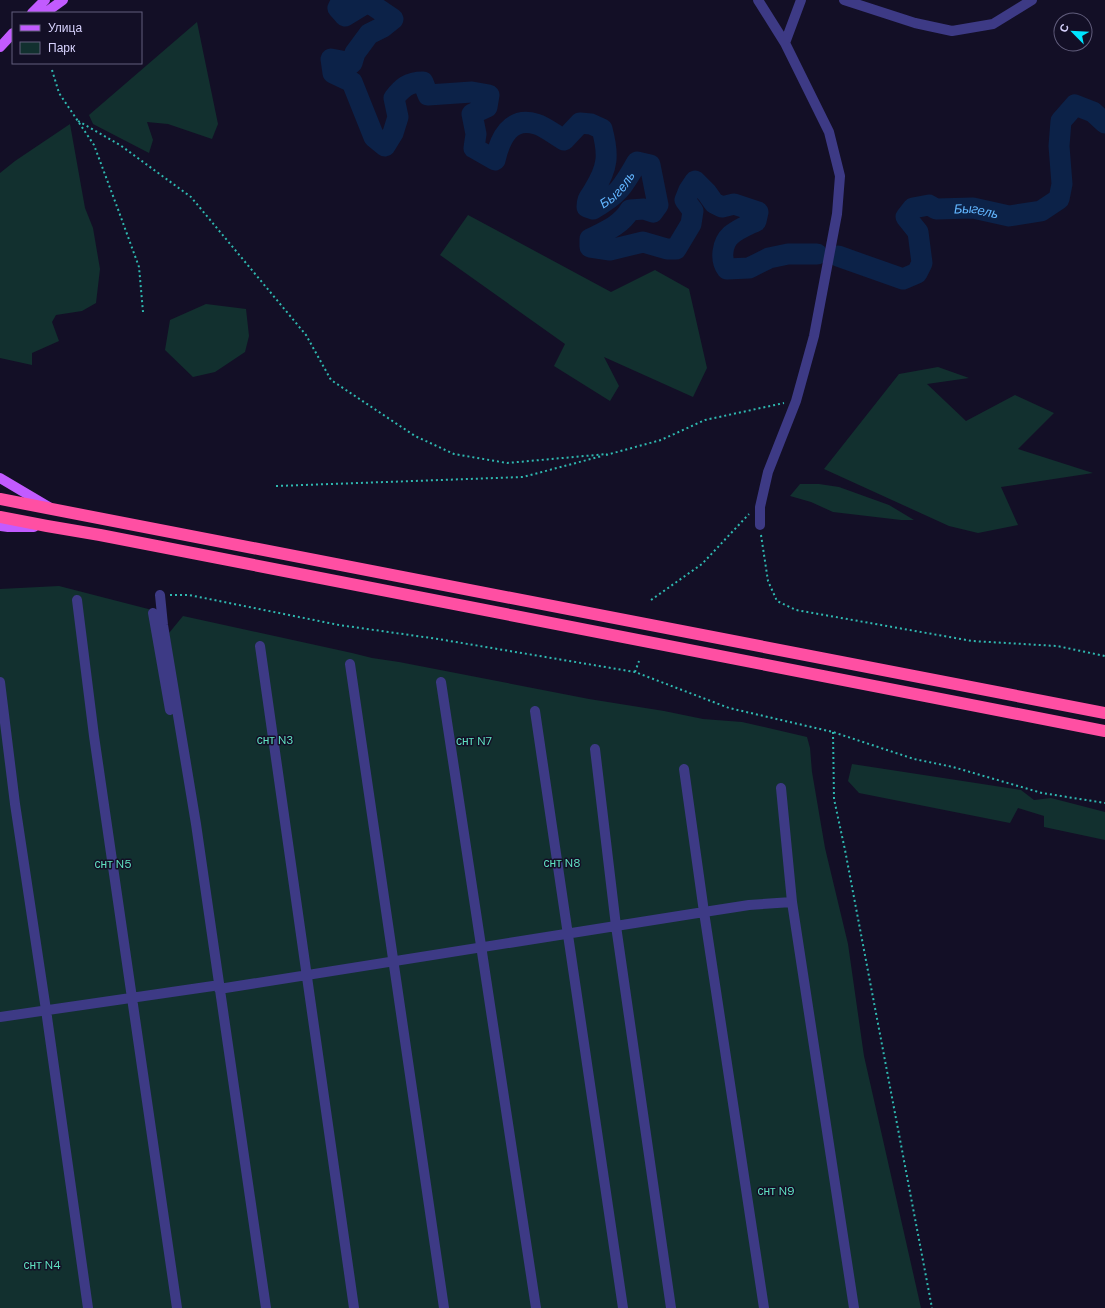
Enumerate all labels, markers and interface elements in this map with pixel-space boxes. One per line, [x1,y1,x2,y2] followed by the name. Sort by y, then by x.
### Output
[12,12,142,64] legend
[1053,12,1093,52] north arrow
[48,20,82,36] text: Улица
[1056,21,1072,34] text: С
[48,40,76,56] text: Парк
[596,168,639,212] water label: Быгель
[954,200,1000,222] water label: Быгель
[257,732,293,748] park label: снт N3
[456,733,492,749] park label: снт N7
[544,855,580,871] park label: снт N8
[95,856,131,872] park label: снт N5
[757,1183,795,1199] park label: снт N9
[24,1257,60,1273] park label: снт N4

